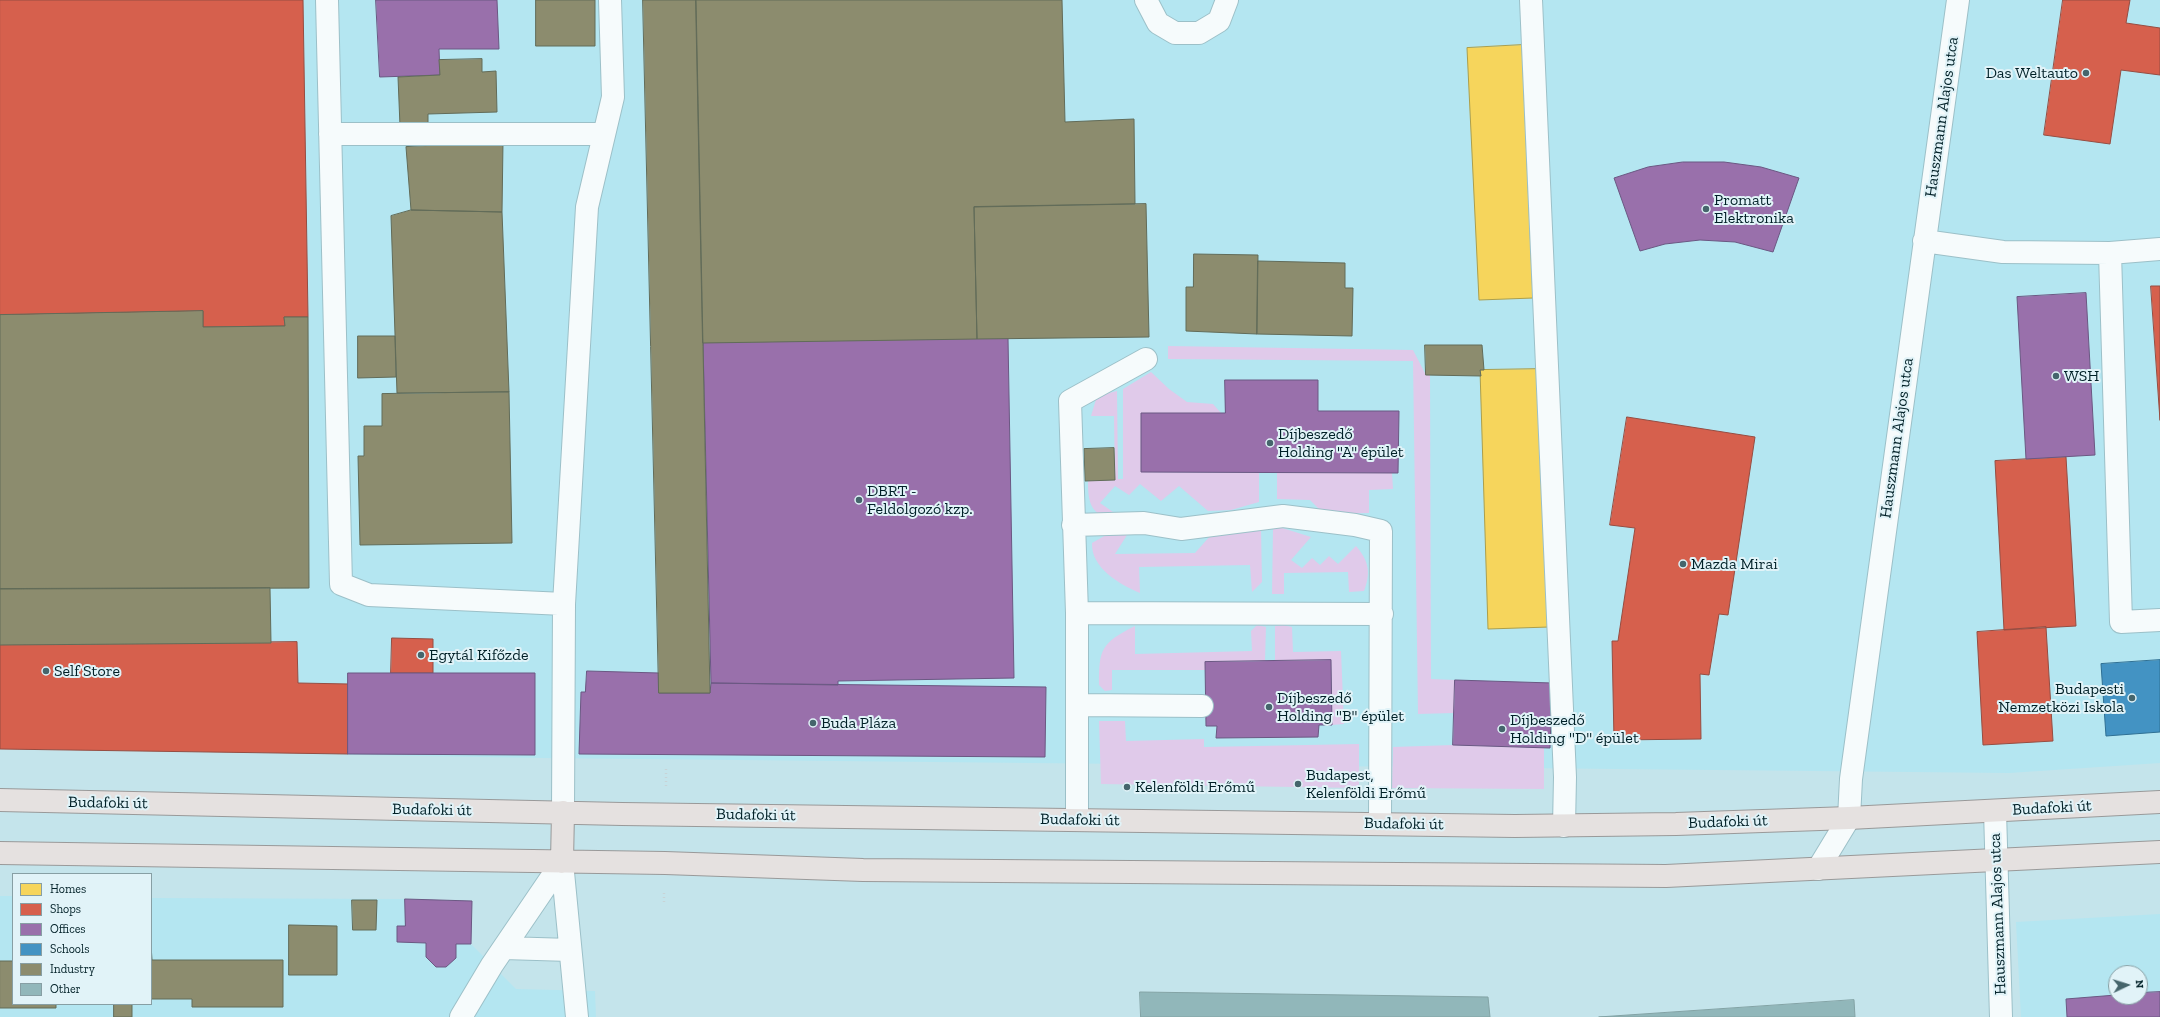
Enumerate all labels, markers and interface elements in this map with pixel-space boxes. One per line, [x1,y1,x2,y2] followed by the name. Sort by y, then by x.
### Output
[1921,36,1963,198] street label: Hauszmann Alajos utca
[1986,63,2078,83] place label: Das Weltauto
[2081,68,2091,78] marker: Das Weltauto
[1714,190,1794,228] place label: Promatt Elektronika
[1701,204,1711,214] marker: Promatt Elektronika
[1876,357,1918,519] street label: Hauszmann Alajos utca
[2064,366,2099,386] place label: WSH
[2051,371,2061,381] marker: WSH
[1278,424,1404,462] place label: Díjbeszedő Holding "A" épület
[1265,438,1275,448] marker: Díjbeszedő Holding "A" épület
[867,481,973,519] place label: DBRT - Feldolgozó kzp.
[854,495,864,505] marker: DBRT - Feldolgozó kzp.
[1691,554,1778,574] place label: Mazda Mirai
[1678,559,1688,569] marker: Mazda Mirai
[429,645,529,665] place label: Egytál Kifőzde
[416,650,426,660] marker: Egytál Kifőzde
[54,661,120,681] place label: Self Store
[41,666,51,676] marker: Self Store
[1998,679,2124,717] place label: Budapesti Nemzetközi Iskola
[1277,688,1404,726] place label: Díjbeszedő Holding "B" épület
[2127,693,2137,703] marker: Budapesti Nemzetközi Iskola
[1264,702,1274,712] marker: Díjbeszedő Holding "B" épület
[1510,710,1639,748] place label: Díjbeszedő Holding "D" épület
[821,713,896,733] place label: Buda Pláza
[808,718,818,728] marker: Buda Pláza
[1497,724,1507,734] marker: Díjbeszedő Holding "D" épület
[1306,765,1426,803] place label: Budapest, Kelenföldi Erőmű
[1135,777,1255,797] place label: Kelenföldi Erőmű
[1293,779,1303,789] marker: Budapest, Kelenföldi Erőmű
[1122,782,1132,792] marker: Kelenföldi Erőmű
[68,793,148,813] street label: Budafoki út
[2012,796,2092,820] street label: Budafoki út
[392,800,472,820] street label: Budafoki út
[716,805,796,825] street label: Budafoki út
[1040,810,1120,830] street label: Budafoki út
[1688,811,1768,833] street label: Budafoki út
[1364,814,1444,834] street label: Budafoki út
[1986,833,2010,995] street label: Hauszmann Alajos utca
[12,873,152,1005] legend
[50,882,86,896] text: Homes
[50,902,81,916] text: Shops
[50,922,86,936] text: Offices
[50,942,89,956] text: Schools
[50,962,95,976] text: Industry
[2108,965,2148,1005] north arrow
[2133,980,2146,989] text: N
[50,982,81,996] text: Other

